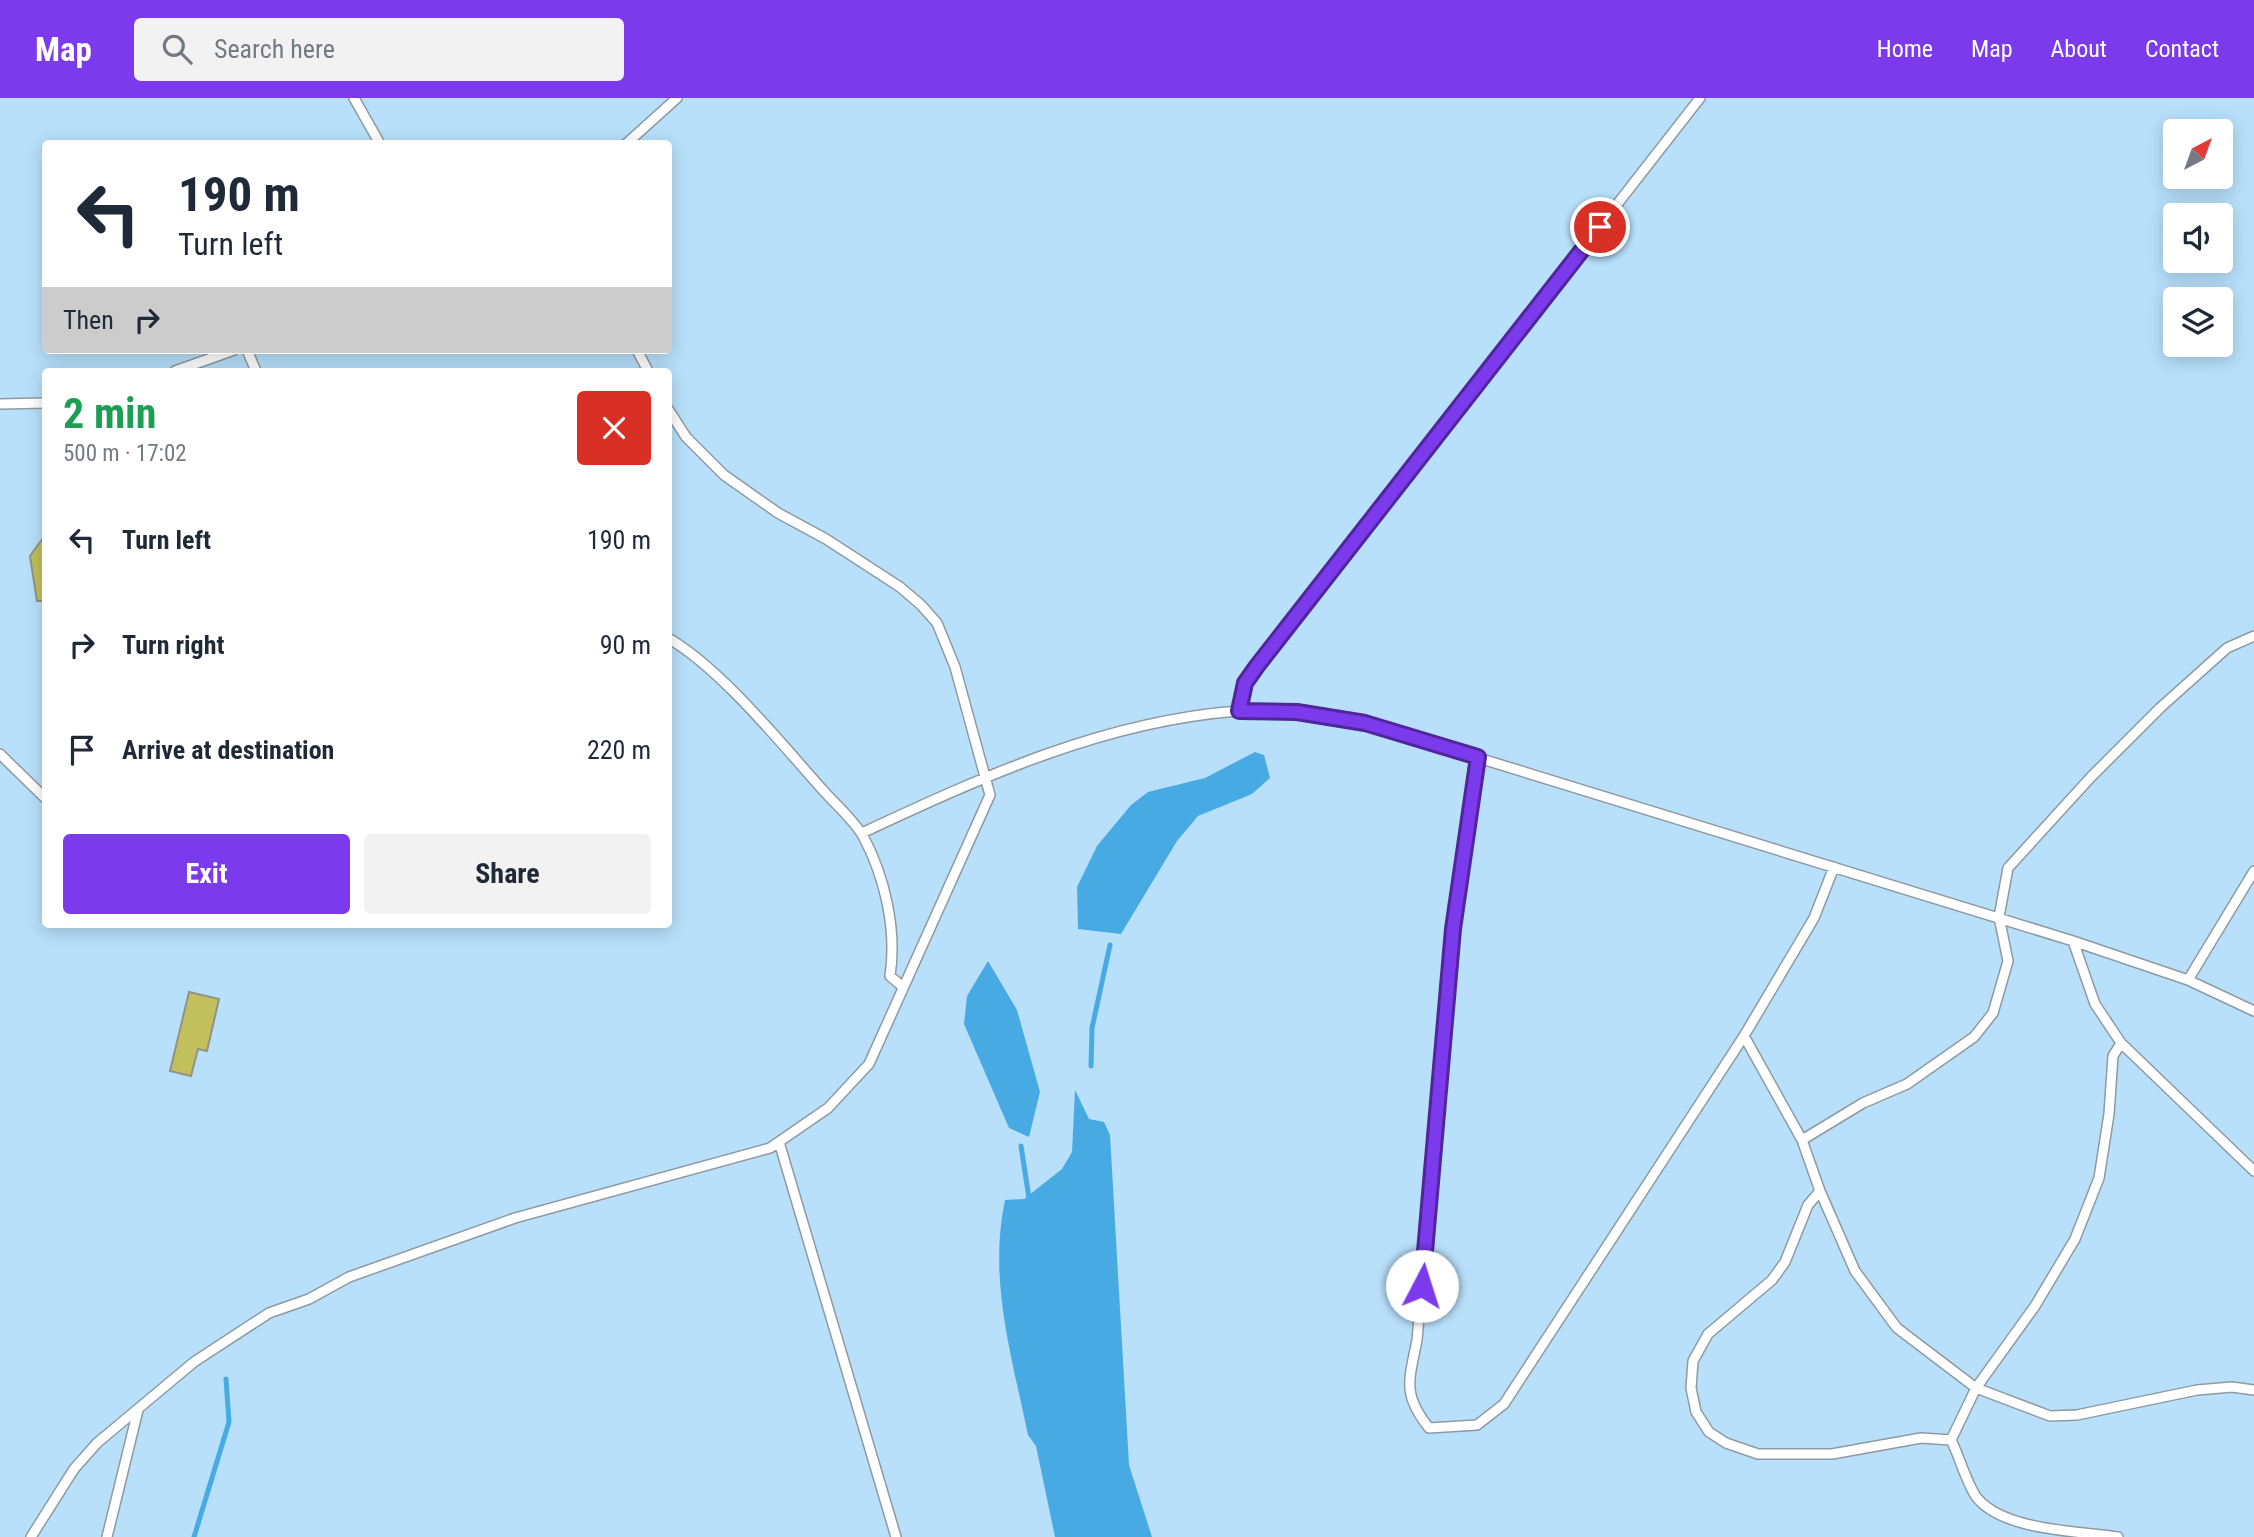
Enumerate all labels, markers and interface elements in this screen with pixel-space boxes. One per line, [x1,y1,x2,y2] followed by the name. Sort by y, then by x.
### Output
[134,18,624,81] search box
[35,30,92,69] text: Map
[158,30,196,68] icon: search
[214,34,335,64] text: Search here
[1877,35,1933,63] text: Home
[1971,35,2013,63] text: Map
[2051,35,2107,63] text: About
[2145,35,2219,63] text: Contact
[2163,119,2233,189] north arrow
[2163,119,2233,357] map controls
[178,166,300,223] text: 190 m
[63,168,154,259] icon: left
[1570,197,1630,257] pin
[2163,203,2233,273] button: sound
[1581,208,1619,246] icon: arrive
[178,225,283,263] text: Turn left
[2163,287,2233,357] button: layers
[128,301,166,339] icon: right
[63,305,114,335] text: Then
[63,389,156,438] text: 2 min
[577,391,651,465] button: close
[63,440,187,467] text: 500 m · 17:02
[63,521,101,559] icon: left
[122,525,211,555] text: Turn left
[587,525,651,555] text: 190 m
[63,626,101,664] icon: right
[122,630,224,660] text: Turn right
[600,630,651,660] text: 90 m
[63,731,101,769] icon: arrive
[122,735,334,765] text: Arrive at destination
[587,735,651,765] text: 220 m
[63,834,350,914] button: Exit
[364,834,651,914] button: Share
[1385,1249,1459,1323] position arrow

